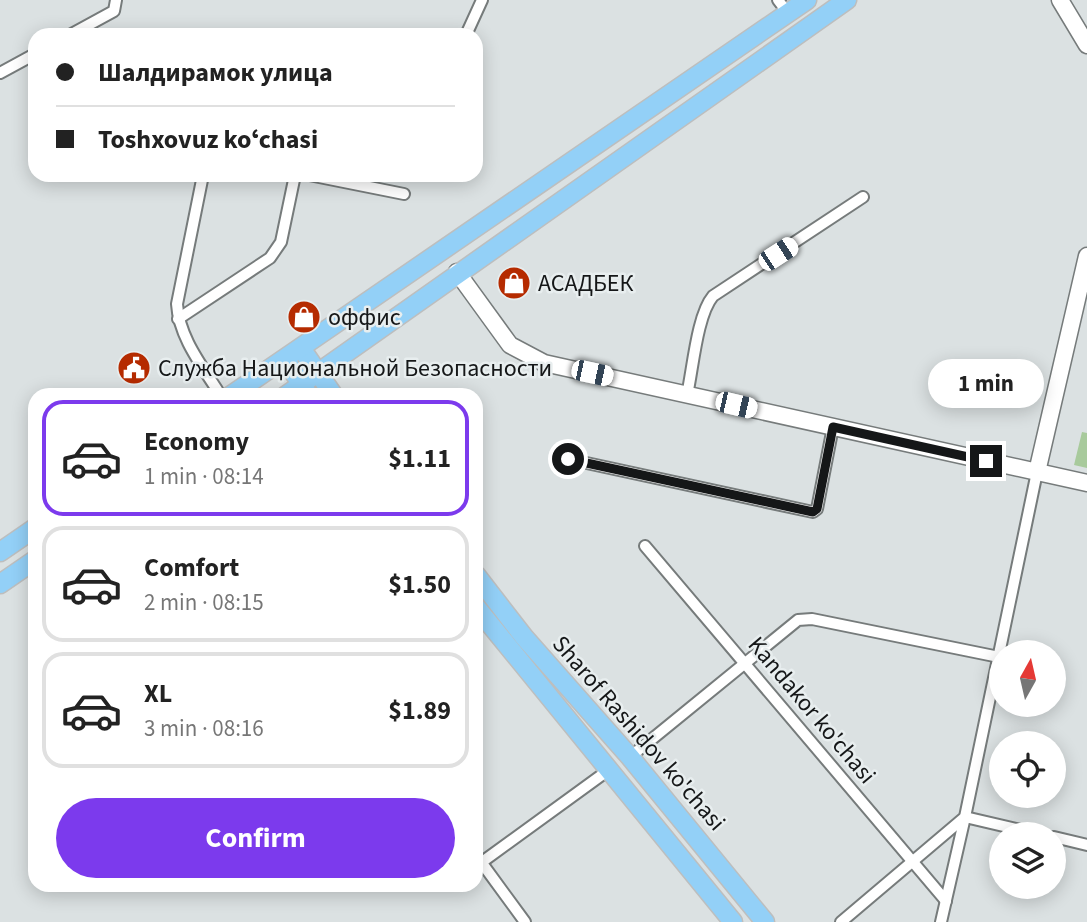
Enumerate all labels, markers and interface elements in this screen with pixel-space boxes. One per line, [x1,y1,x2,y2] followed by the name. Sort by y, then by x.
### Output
[98,54,333,91] text: Шалдирамок улица
[98,121,318,158] text: Toshxovuz koʻchasi
[755,234,802,274] car
[495,264,533,302] shop icon: АСАДБЕК
[538,266,633,301] place label: АСАДБЕК
[285,298,323,336] shop icon: оффис
[328,300,401,335] place label: оффис
[115,349,153,387] public building icon: Служба Национальной Безопасности
[158,351,552,386] place label: Служба Национальной Безопасности
[570,358,615,388] car
[928,360,1044,408] callout: 1 min
[958,367,1014,400] text: 1 min
[714,390,759,420] car
[144,423,249,460] text: Economy
[60,427,123,490] icon: car
[388,440,451,477] text: $1.11
[552,443,584,475] route start
[970,445,1002,477] route end
[144,460,264,493] text: 1 min · 08:14
[144,549,239,586] text: Comfort
[60,553,123,616] icon: car
[388,566,451,603] text: $1.50
[144,586,264,619] text: 2 min · 08:15
[544,628,733,839] street label: Sharof Rashidov ko'chasi
[739,629,884,792] street label: Kandakor ko'chasi
[989,640,1066,718] north arrow
[989,640,1066,899] map controls
[144,675,172,712] text: XL
[60,679,123,742] icon: car
[388,692,451,729] text: $1.89
[144,712,264,745] text: 3 min · 08:16
[989,731,1066,808] button: locate
[56,798,455,878] button: Confirm
[989,822,1066,899] button: layers

